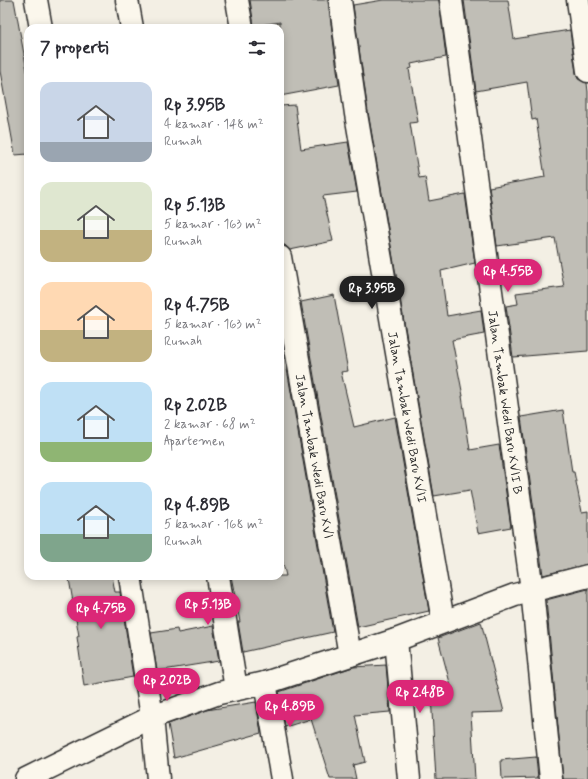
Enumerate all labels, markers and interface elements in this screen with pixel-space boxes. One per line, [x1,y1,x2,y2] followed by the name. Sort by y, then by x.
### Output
[40,37,109,59] text: 7 properti
[246,37,268,59] icon: filters
[164,94,225,116] text: Rp 3.95B
[72,98,120,146] icon: home
[164,116,264,133] text: 4 kamar · 148 m²
[164,133,202,150] text: Rumah
[164,194,225,216] text: Rp 5.13B
[72,198,120,246] icon: home
[164,216,261,233] text: 5 kamar · 163 m²
[164,233,202,250] text: Rumah
[467,259,549,293] pin: Rp 4.55B
[483,263,533,280] text: Rp 4.55B
[331,276,413,310] pin: Rp 3.95B
[349,280,395,297] text: Rp 3.95B
[164,294,230,316] text: Rp 4.75B
[72,298,120,346] icon: home
[483,309,526,495] street label: Jalan Tambak Wedi Baru XVII B
[164,316,261,333] text: 5 kamar · 163 m²
[383,330,430,504] street label: Jalan Tambak Wedi Baru XVII
[164,333,202,350] text: Rumah
[291,373,336,540] street label: Jalan Tambak Wedi Baru XVI
[164,394,227,416] text: Rp 2.02B
[72,398,120,446] icon: home
[164,416,255,433] text: 2 kamar · 68 m²
[164,433,225,450] text: Apartemen
[164,494,230,516] text: Rp 4.89B
[72,498,120,546] icon: home
[164,516,263,533] text: 5 kamar · 168 m²
[164,533,202,550] text: Rumah
[167,592,249,626] pin: Rp 5.13B
[60,596,142,630] pin: Rp 4.75B
[185,596,231,613] text: Rp 5.13B
[76,600,126,617] text: Rp 4.75B
[126,668,208,702] pin: Rp 2.02B
[143,672,191,689] text: Rp 2.02B
[379,680,461,714] pin: Rp 2.48B
[396,684,444,701] text: Rp 2.48B
[249,694,331,728] pin: Rp 4.89B
[265,698,315,715] text: Rp 4.89B

